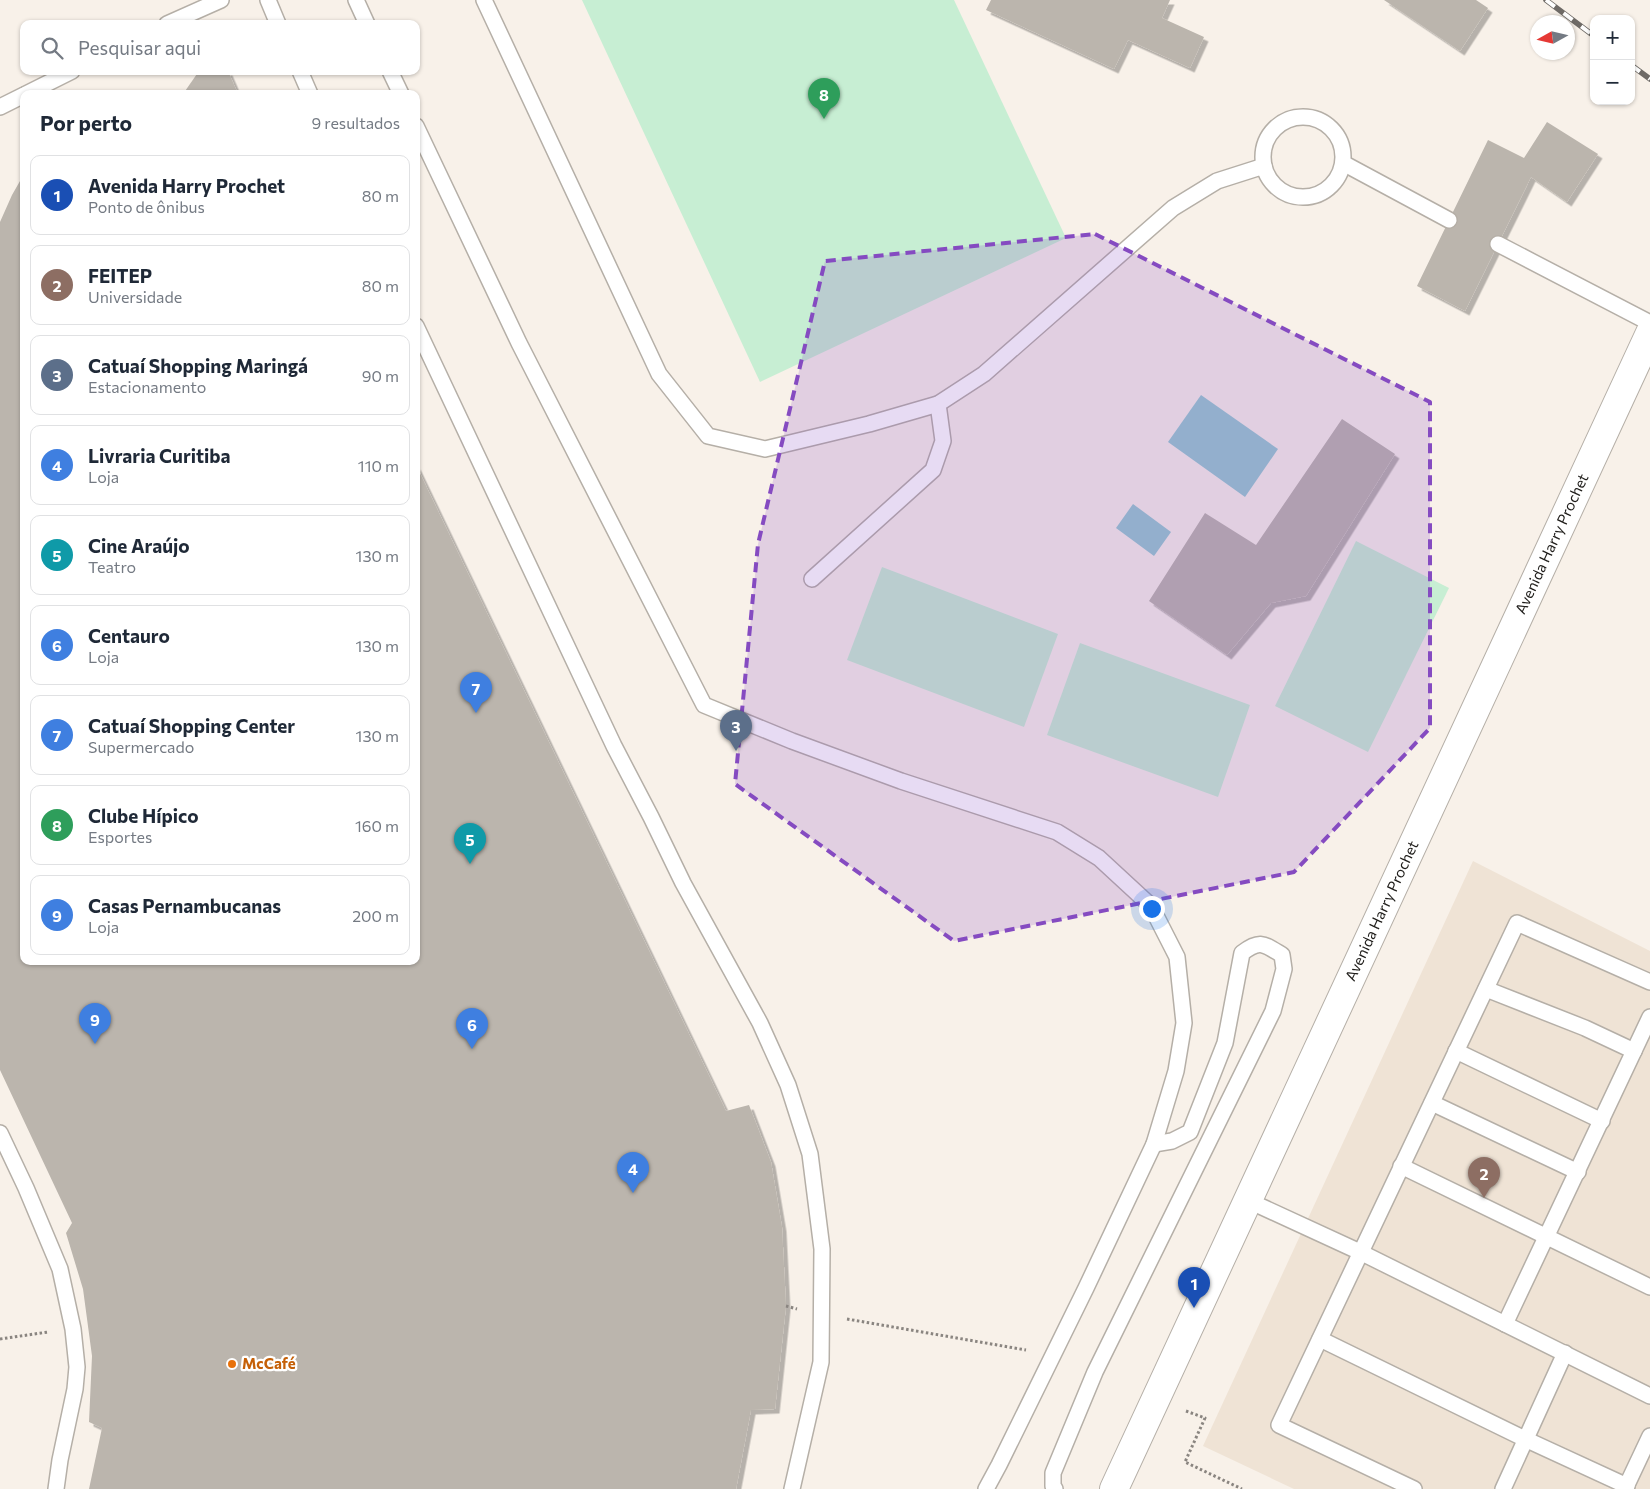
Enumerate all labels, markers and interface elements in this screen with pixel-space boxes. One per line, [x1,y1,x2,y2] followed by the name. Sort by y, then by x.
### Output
[1530,15,1575,60] north arrow
[1590,15,1635,105] map controls
[1590,15,1635,60] button: +
[20,20,420,75] search box
[38,34,66,62] icon: search
[78,36,201,59] text: Pesquisar aqui
[1590,60,1635,105] button: −
[808,78,840,119] pin: 8
[40,110,132,135] text: Por perto
[312,113,400,132] text: 9 resultados
[88,174,285,197] text: Avenida Harry Prochet
[53,186,61,205] text: 1
[362,186,399,205] text: 80 m
[88,197,205,216] text: Ponto de ônibus
[88,264,152,287] text: FEITEP
[52,276,62,295] text: 2
[362,276,399,295] text: 80 m
[88,287,182,306] text: Universidade
[88,354,308,377] text: Catuaí Shopping Maringá
[52,366,62,385] text: 3
[362,366,399,385] text: 90 m
[88,377,206,396] text: Estacionamento
[88,444,231,467] text: Livraria Curitiba
[52,456,62,475] text: 4
[358,456,399,475] text: 110 m
[88,467,119,486] text: Loja
[1511,471,1592,617] street label: Avenida Harry Prochet
[88,534,190,557] text: Cine Araújo
[52,546,62,565] text: 5
[356,546,399,565] text: 130 m
[88,557,136,576] text: Teatro
[88,624,170,647] text: Centauro
[52,636,62,655] text: 6
[356,636,399,655] text: 130 m
[88,647,119,666] text: Loja
[460,672,492,713] pin: 7
[720,710,752,751] pin: 3
[88,714,295,737] text: Catuaí Shopping Center
[53,726,61,745] text: 7
[356,726,399,745] text: 130 m
[88,737,194,756] text: Supermercado
[88,804,199,827] text: Clube Hípico
[52,816,62,835] text: 8
[355,816,399,835] text: 160 m
[454,823,486,864] pin: 5
[88,827,152,846] text: Esportes
[1341,838,1422,984] street label: Avenida Harry Prochet
[88,894,281,917] text: Casas Pernambucanas
[1139,896,1165,922] your location
[52,906,62,925] text: 9
[352,906,399,925] text: 200 m
[88,917,119,936] text: Loja
[79,1003,111,1044] pin: 9
[456,1008,488,1049] pin: 6
[617,1152,649,1193] pin: 4
[1468,1157,1500,1198] pin: 2
[1178,1267,1210,1308] pin: 1
[242,1354,296,1372] place label: McCafé
[226,1358,238,1370] marker: McCafé

